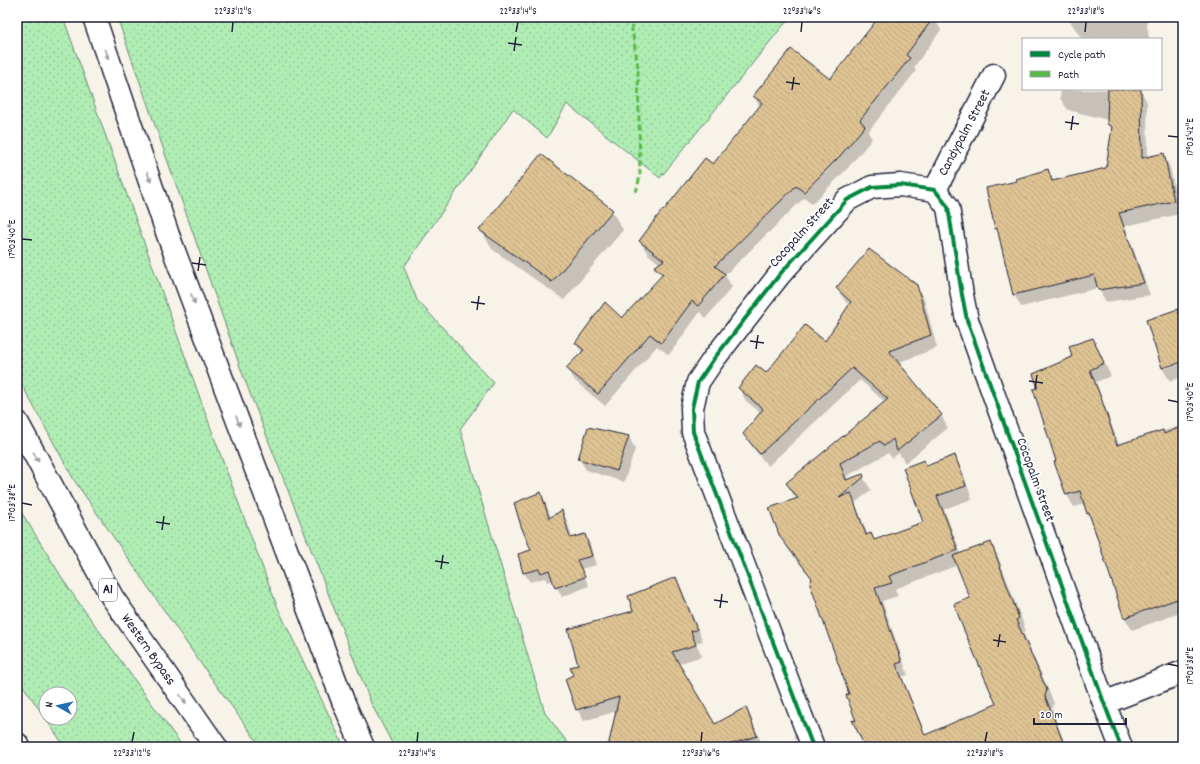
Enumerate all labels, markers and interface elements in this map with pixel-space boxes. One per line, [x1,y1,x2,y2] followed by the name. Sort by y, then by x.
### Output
[214,5,252,19] text: 22°33'12"S
[499,5,537,19] text: 22°33'14"S
[783,5,821,19] text: 22°33'16"S
[1068,5,1104,19] text: 22°33'18"S
[1022,38,1162,90] legend
[1058,47,1106,64] text: Cycle path
[104,48,110,60] one-way arrow
[1058,67,1079,84] text: Path
[934,86,996,180] street label: Candypalm Street
[1184,118,1198,156] text: 17°03'42"E
[146,171,152,183] one-way arrow
[765,194,839,272] street label: Cocopalm Street
[6,219,20,258] text: 17°03'40"E
[190,294,196,306] one-way arrow
[1184,382,1198,421] text: 17°03'40"E
[236,415,242,427] one-way arrow
[1011,435,1059,525] street label: Cocopalm Street
[32,451,39,463] one-way arrow
[6,484,20,522] text: 17°03'38"E
[99,579,117,601] road number: A1
[116,610,180,690] street label: Western Bypass
[1184,647,1198,685] text: 17°03'38"E
[38,686,78,726] north arrow
[179,693,186,705] one-way arrow
[1034,700,1126,726] scale bar
[42,701,58,709] text: N
[1040,707,1063,724] text: 20 m
[113,747,151,761] text: 22°33'12"S
[398,747,436,761] text: 22°33'14"S
[682,747,720,761] text: 22°33'16"S
[967,747,1003,761] text: 22°33'18"S

